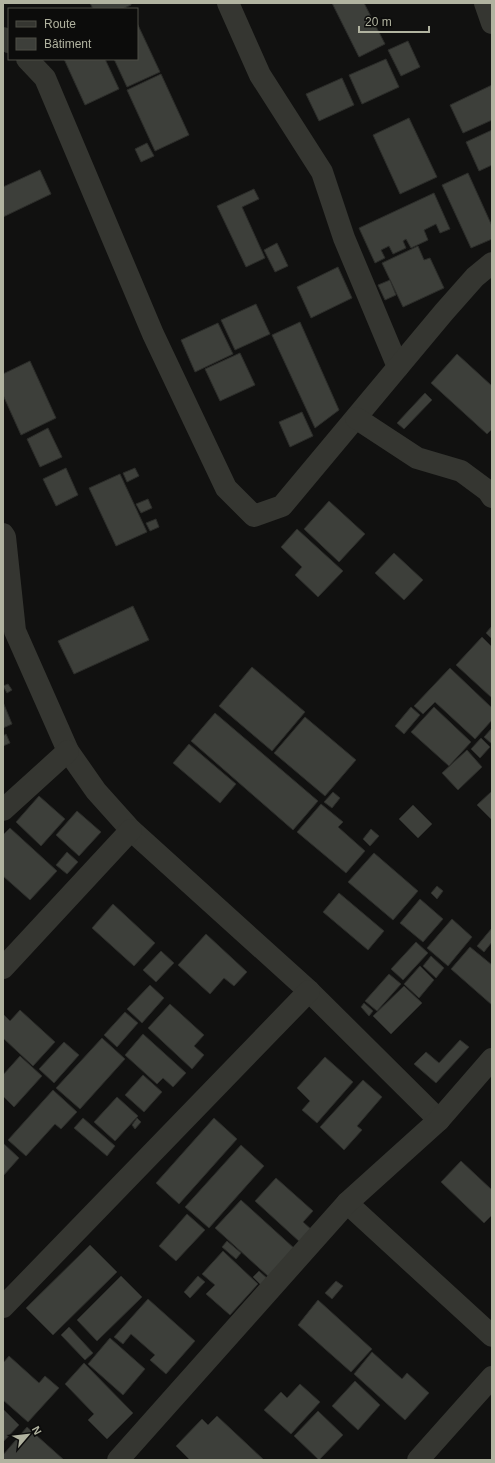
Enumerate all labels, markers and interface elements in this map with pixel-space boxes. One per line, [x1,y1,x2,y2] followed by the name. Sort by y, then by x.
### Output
[8,8,138,60] legend
[359,8,429,34] scale bar
[365,15,392,29] text: 20 m
[44,17,76,31] text: Route
[44,37,92,51] text: Bâtiment
[8,1415,48,1455] north arrow
[30,1424,44,1437] text: N

